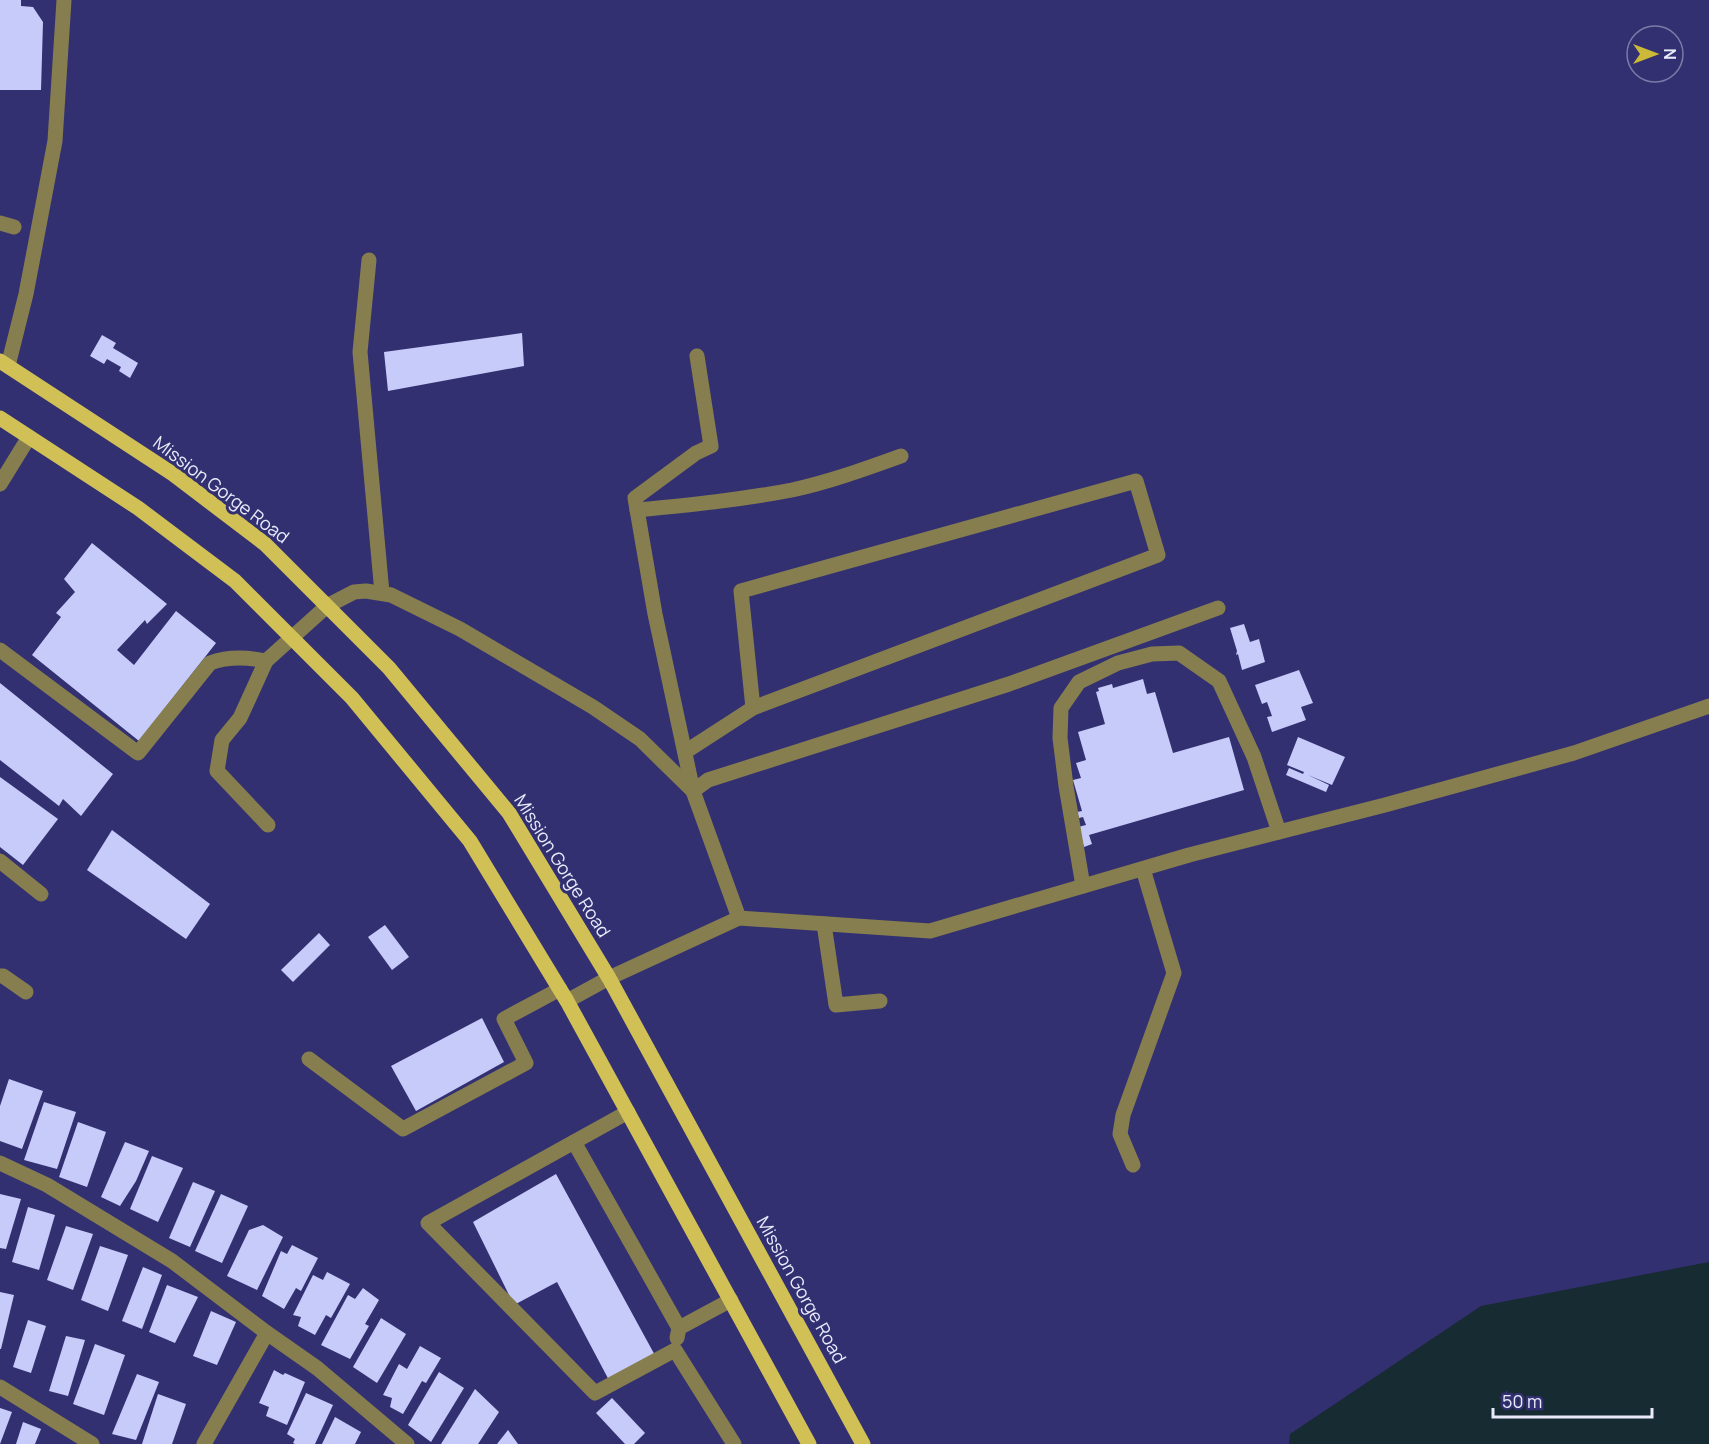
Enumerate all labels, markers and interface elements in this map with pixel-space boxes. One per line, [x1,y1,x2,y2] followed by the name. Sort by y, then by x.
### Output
[1625,24,1685,84] north arrow
[1659,48,1681,60] text: N
[149,430,294,548] street label: Mission Gorge Road
[509,789,617,941] street label: Mission Gorge Road
[752,1212,852,1367] street label: Mission Gorge Road
[1493,1381,1652,1419] scale bar
[1502,1389,1542,1413] text: 50 m

